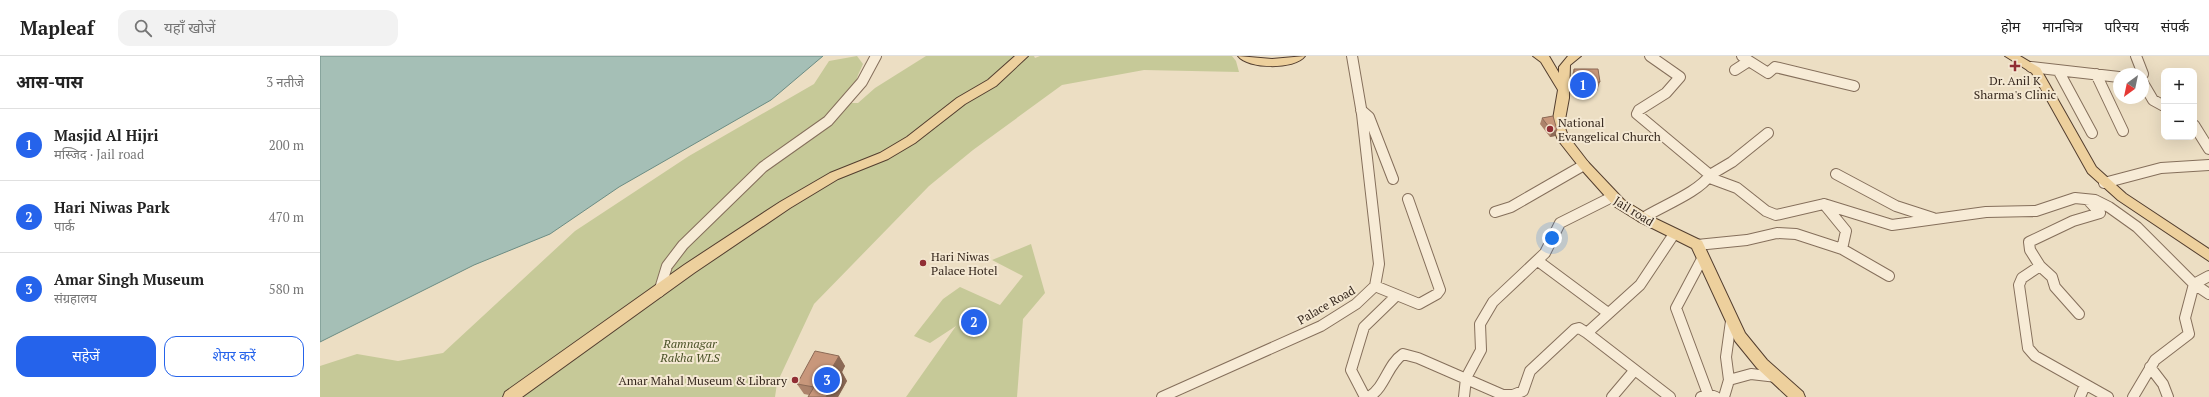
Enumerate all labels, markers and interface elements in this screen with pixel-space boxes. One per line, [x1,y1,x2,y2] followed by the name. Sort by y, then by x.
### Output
[118,10,398,46] search box
[20,15,94,40] text: Mapleaf
[132,17,154,39] icon: search
[164,17,215,37] text: यहाँ खोजें
[2001,17,2020,36] text: होम
[2042,17,2083,36] text: मानचित्र
[2105,17,2139,36] text: परिचय
[2161,17,2189,36] text: संपर्क
[2009,60,2021,72] marker: Dr. Anil K Sharma's Clinic
[2113,68,2149,104] north arrow
[2161,68,2197,140] map controls
[2161,68,2197,104] button: +
[16,70,83,93] text: आस-पास
[1570,70,1596,100] pin: 1
[266,73,304,91] text: 3 नतीजे
[1974,73,2057,102] place label: Dr. Anil K Sharma's Clinic
[2161,104,2197,140] button: −
[1558,115,1661,144] place label: National Evangelical Church
[1545,124,1555,134] marker: National Evangelical Church
[54,125,158,145] text: Masjid Al Hijri
[25,136,33,154] text: 1
[269,136,304,154] text: 200 m
[54,145,144,163] text: मस्जिद · Jail road
[1611,193,1657,229] street label: Jail road
[54,197,170,217] text: Hari Niwas Park
[25,208,33,226] text: 2
[269,208,304,226] text: 470 m
[54,217,75,235] text: पार्क
[1542,228,1562,248] your location
[931,249,998,278] place label: Hari Niwas Palace Hotel
[918,258,928,268] marker: Hari Niwas Palace Hotel
[54,269,204,289] text: Amar Singh Museum
[25,280,33,298] text: 3
[269,280,304,298] text: 580 m
[1295,282,1358,327] street label: Palace Road
[54,289,97,307] text: संग्रहालय
[961,307,987,337] pin: 2
[16,336,156,377] button: सहेजें
[164,336,304,377] button: शेयर करें
[659,336,720,365] park label: Ramnagar Rakha WLS
[814,365,840,395] pin: 3
[618,373,788,388] place label: Amar Mahal Museum & Library
[790,375,800,385] marker: Amar Mahal Museum & Library

